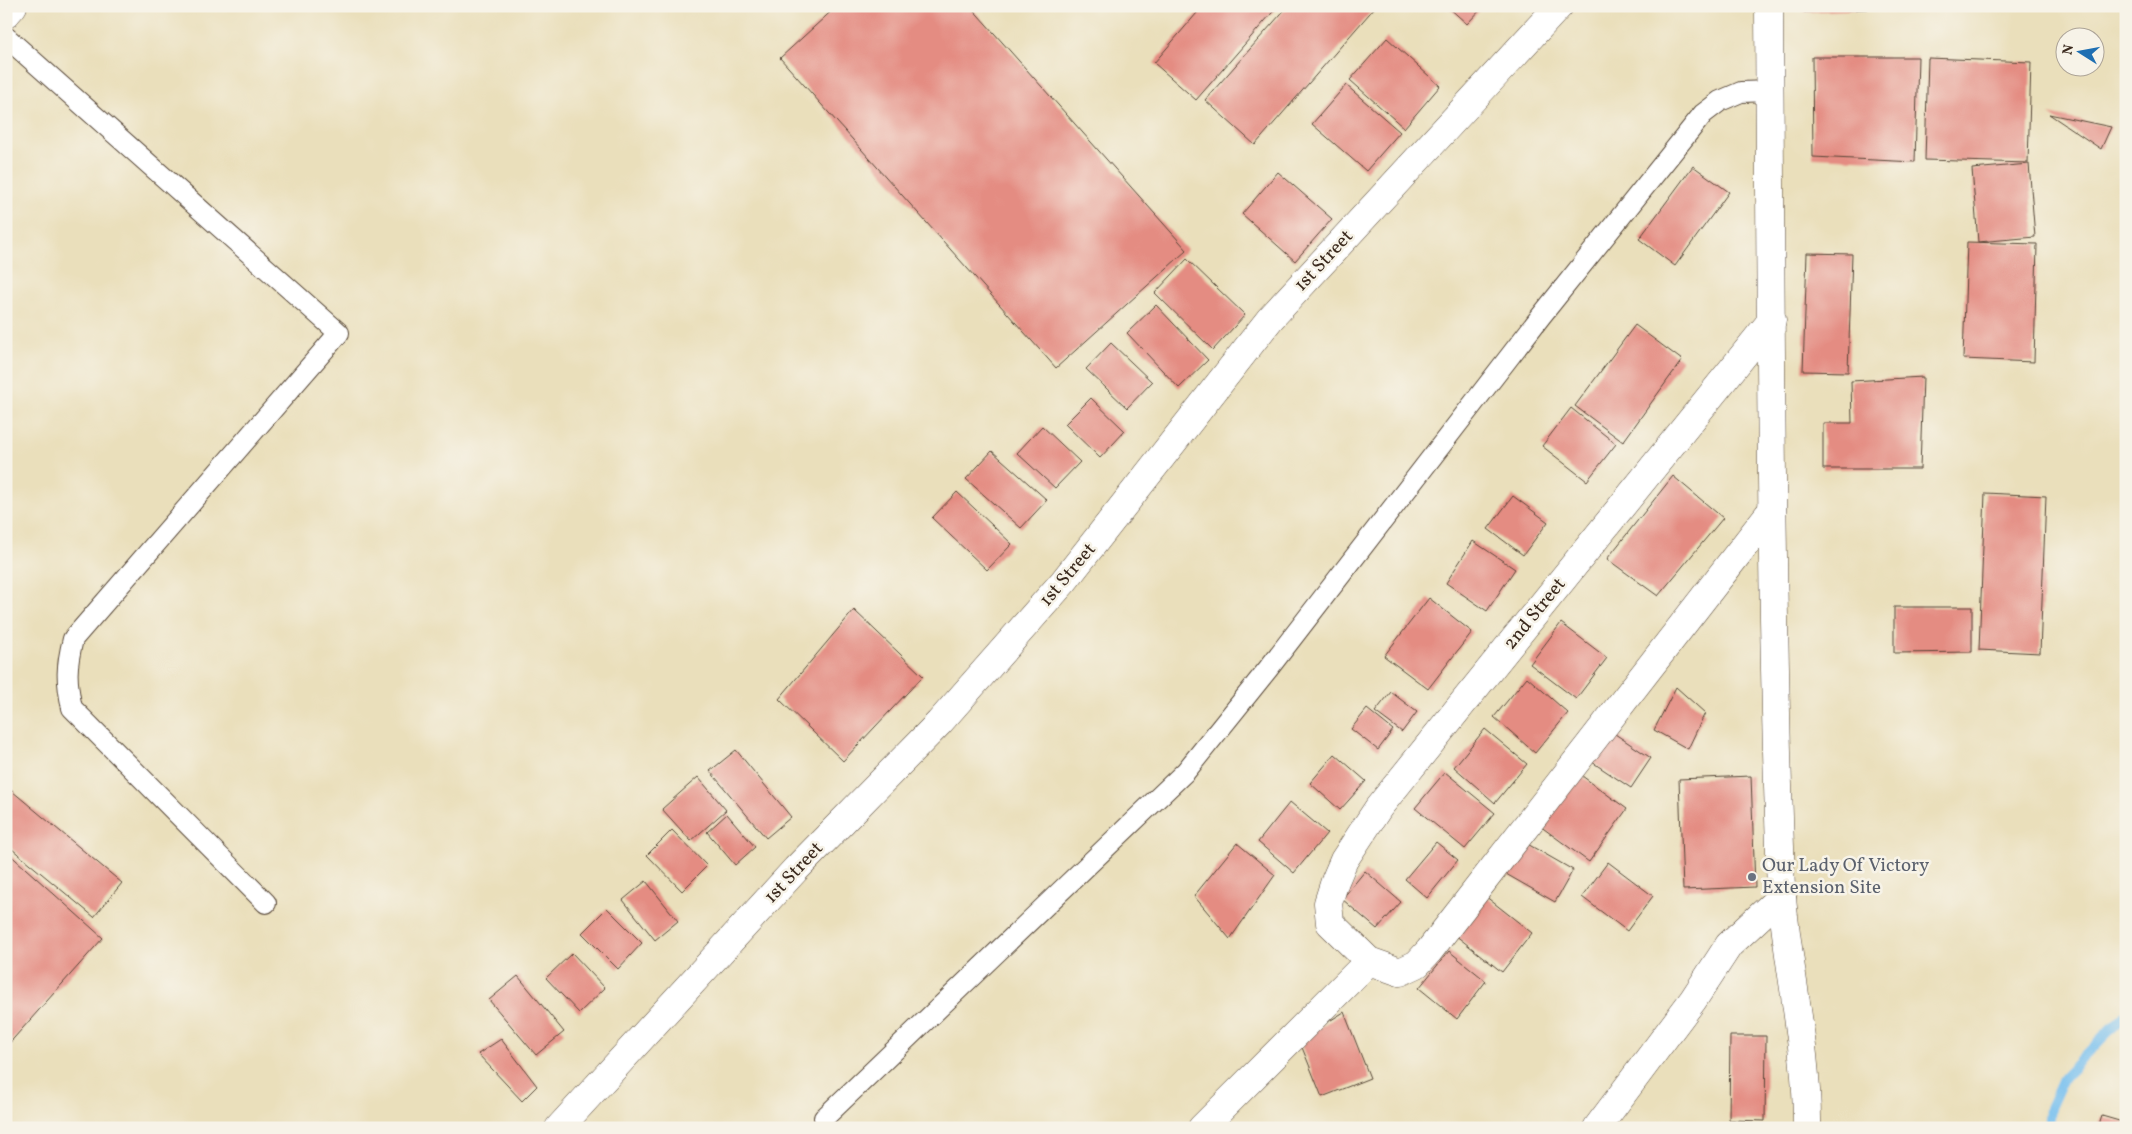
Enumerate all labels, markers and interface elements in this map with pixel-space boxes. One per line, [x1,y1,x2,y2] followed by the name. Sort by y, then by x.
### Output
[2054,28,2104,78] north arrow
[2058,43,2079,57] text: N
[1289,224,1360,298] street label: 1st Street
[1034,537,1103,612] street label: 1st Street
[1498,572,1572,656] street label: 2nd Street
[759,836,830,910] street label: 1st Street
[1762,853,1929,901] place label: Our Lady Of Victory Extension Site
[1746,871,1758,883] marker: Our Lady Of Victory Extension Site

